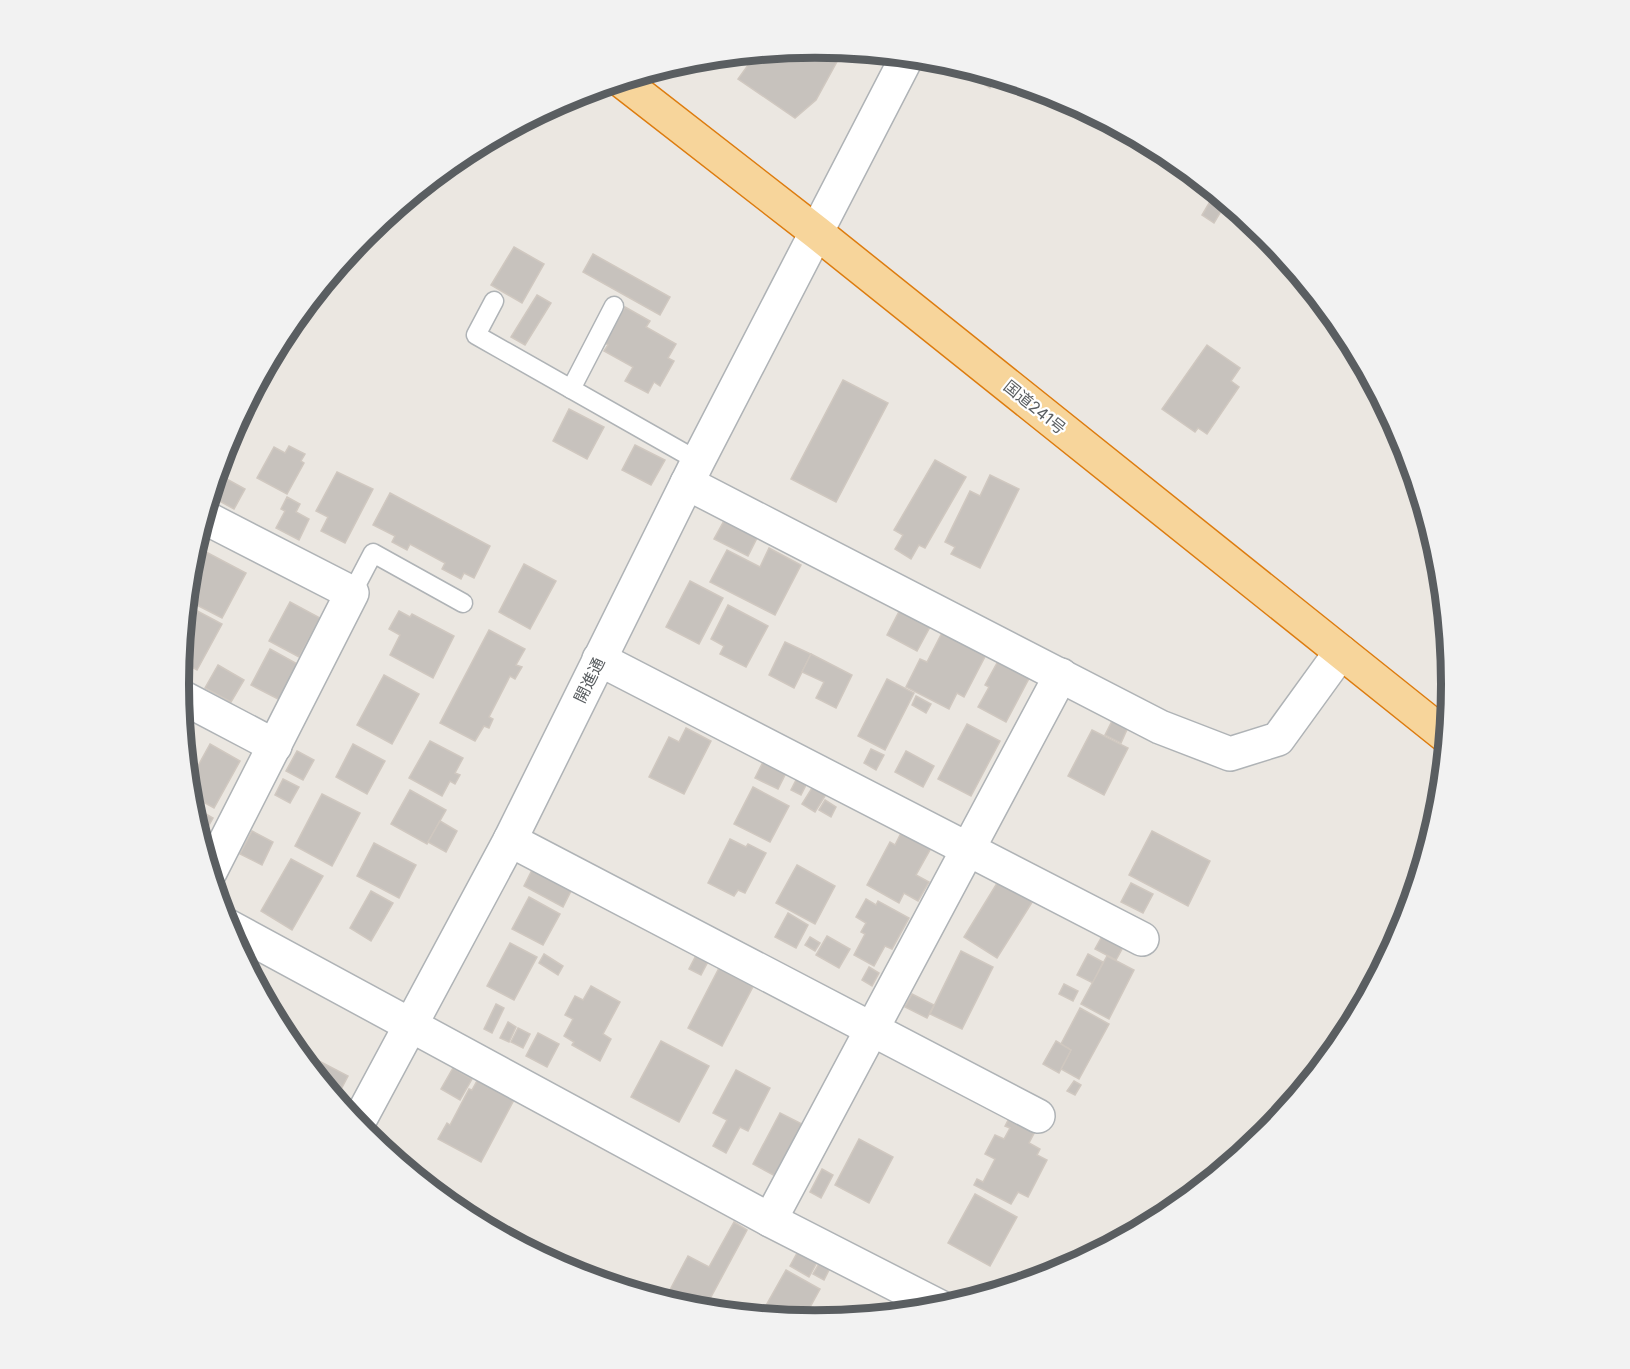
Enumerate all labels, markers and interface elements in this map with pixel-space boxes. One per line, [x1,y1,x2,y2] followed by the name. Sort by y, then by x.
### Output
[1000,376,1070,438] street label: 国道241号
[569,654,609,706] street label: 開進通

